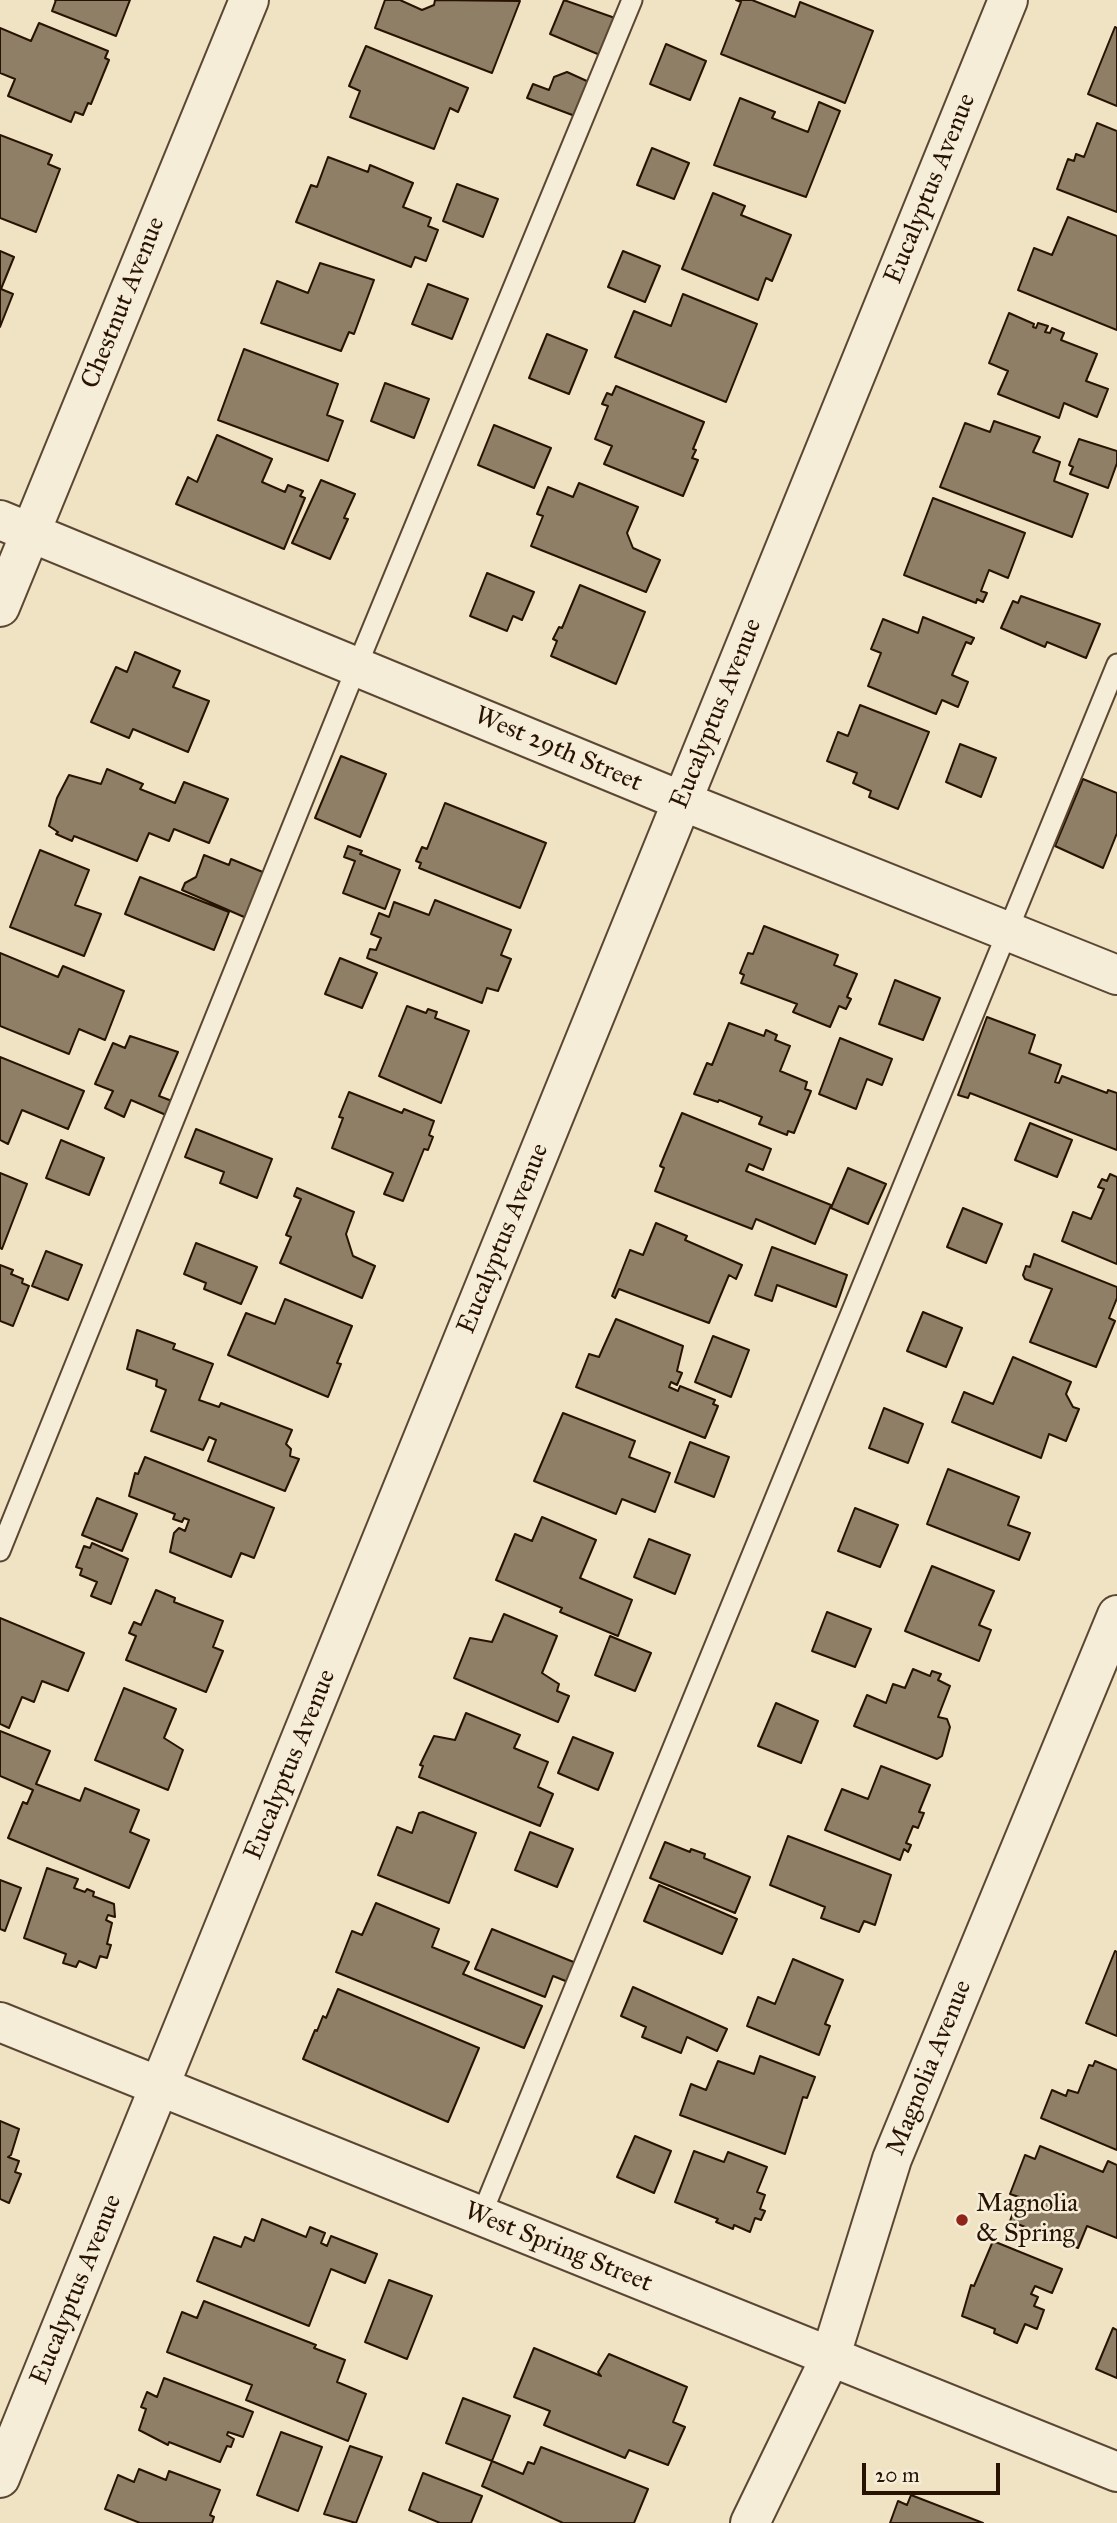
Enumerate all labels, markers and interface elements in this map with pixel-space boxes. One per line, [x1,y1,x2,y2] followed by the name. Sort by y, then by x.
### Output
[879,89,983,289] street label: Eucalyptus Avenue
[75,213,173,393] street label: Chestnut Avenue
[665,614,769,814] street label: Eucalyptus Avenue
[469,701,647,799] street label: West 29th Street
[452,1139,556,1339] street label: Eucalyptus Avenue
[239,1665,343,1865] street label: Eucalyptus Avenue
[881,1976,979,2160] street label: Magnolia Avenue
[976,2189,1078,2250] place label: Magnolia & Spring
[25,2190,129,2390] street label: Eucalyptus Avenue
[459,2196,657,2300] street label: West Spring Street
[954,2212,970,2228] marker: Magnolia & Spring
[865,2450,1003,2494] scale bar
[875,2462,920,2488] text: 20 m

